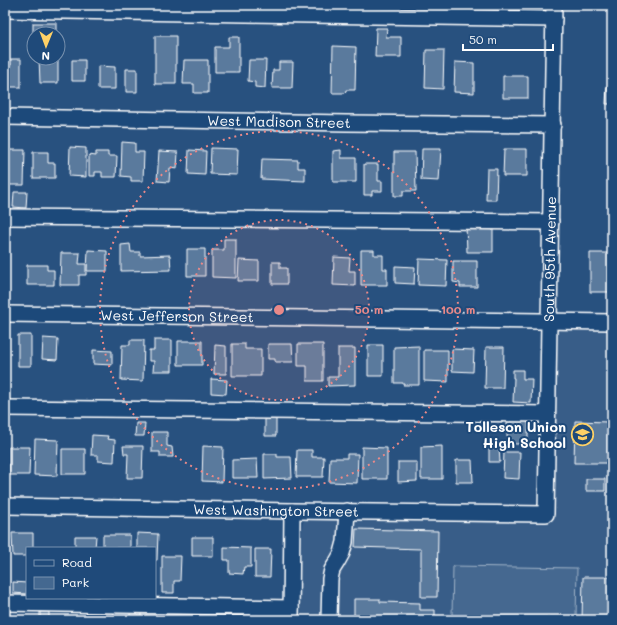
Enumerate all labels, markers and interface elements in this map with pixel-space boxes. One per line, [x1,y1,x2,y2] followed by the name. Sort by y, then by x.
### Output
[26,26,66,66] north arrow
[463,26,553,52] scale bar
[469,31,497,47] text: 50 m
[42,49,50,64] text: N
[207,111,351,132] street label: West Madison Street
[539,196,560,322] street label: South 95th Avenue
[355,301,383,317] text: 50 m
[441,301,475,317] text: 100 m
[272,303,286,317] centre of rings
[100,305,254,326] street label: West Jefferson Street
[466,417,566,452] place label: Tolleson Union High School
[569,422,595,448] school or university icon: Tolleson Union High School
[193,499,359,521] street label: West Washington Street
[26,547,156,599] legend
[62,554,92,570] text: Road
[62,574,89,590] text: Park

